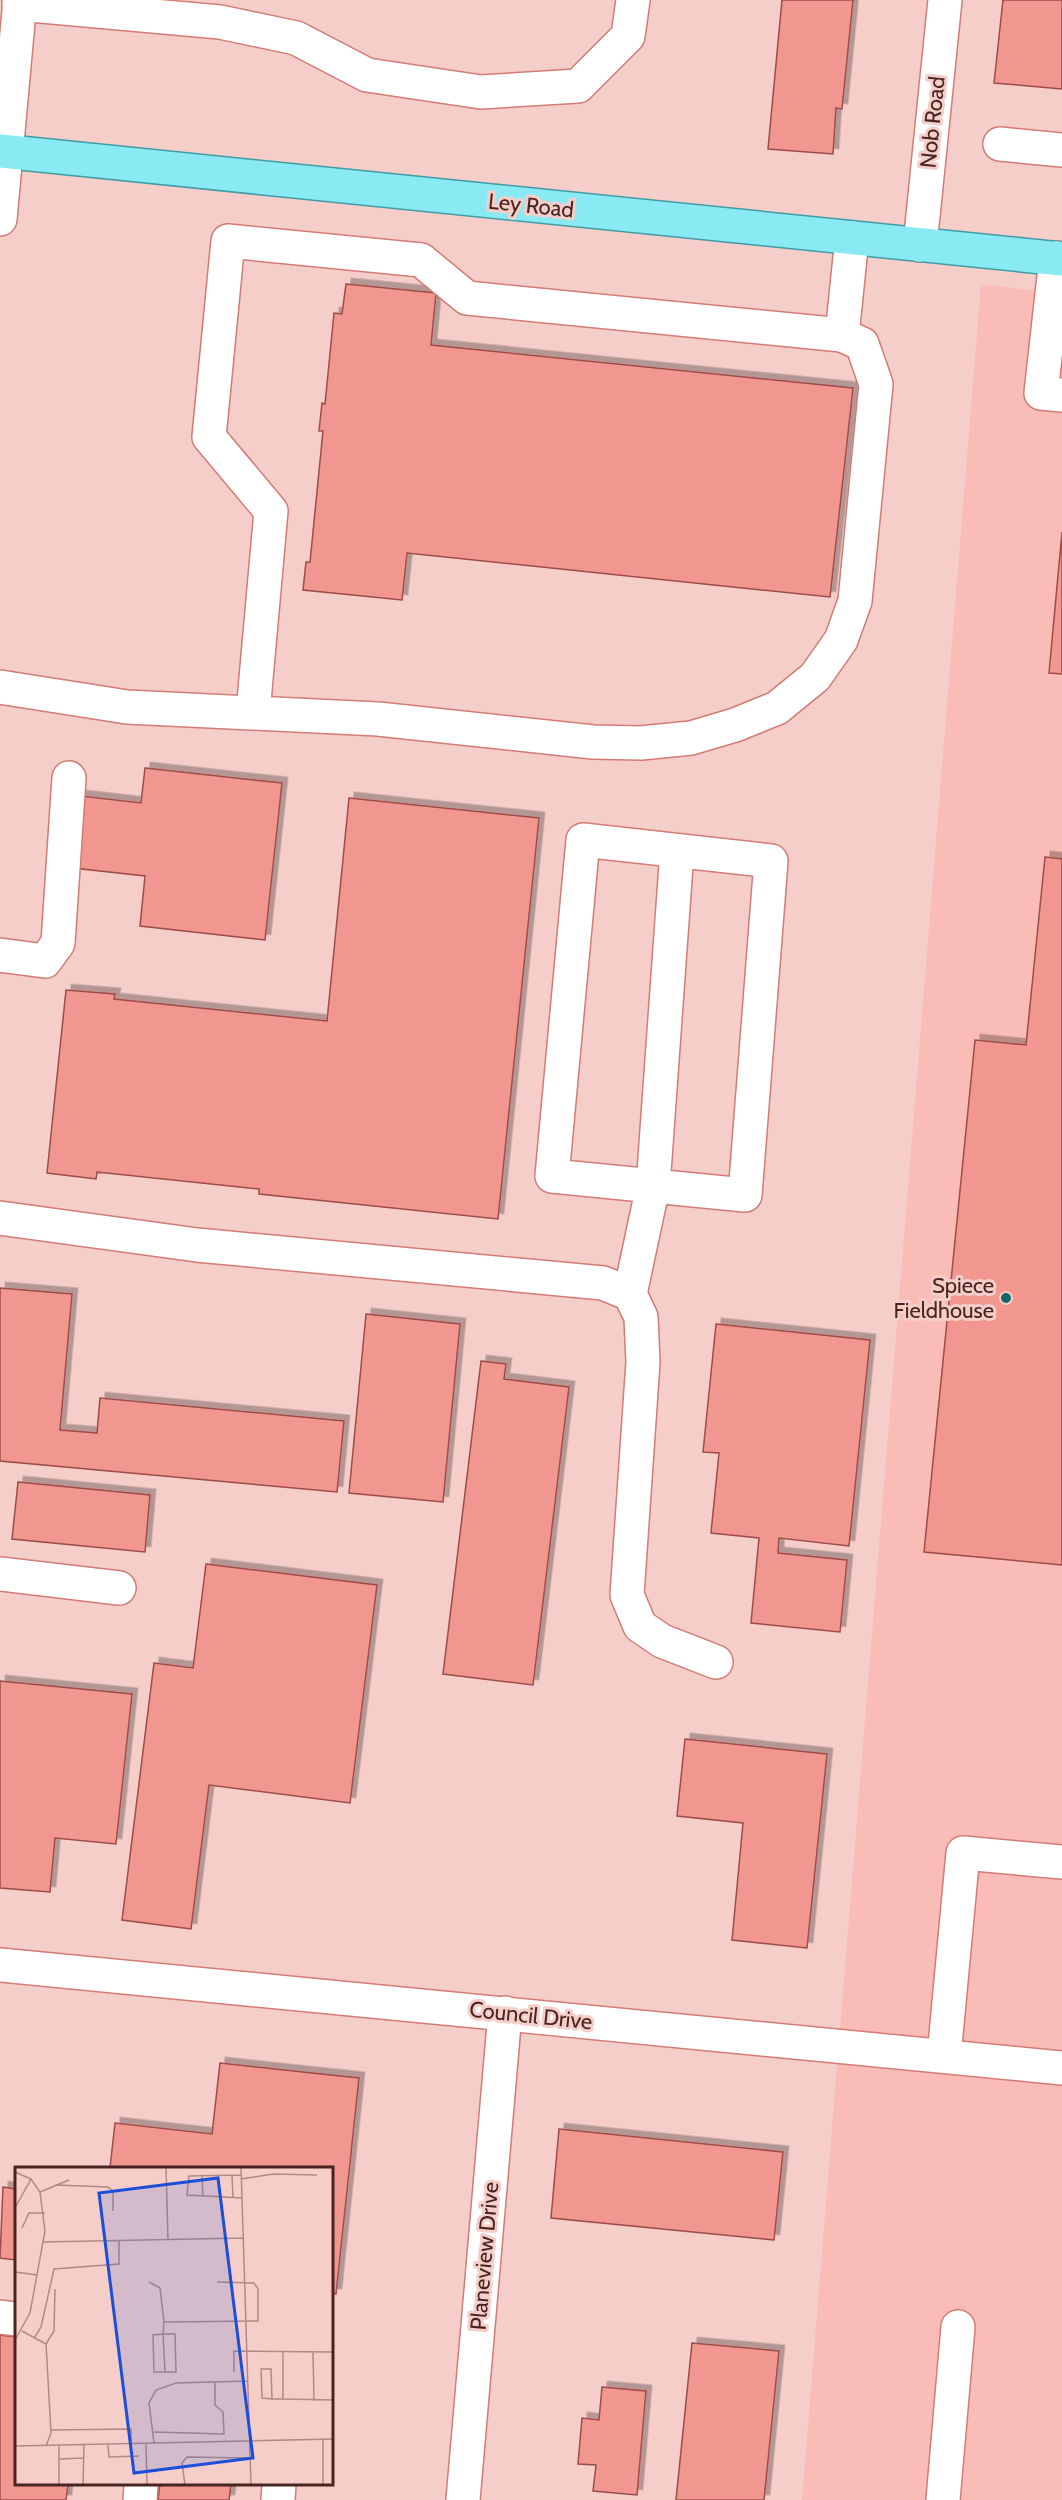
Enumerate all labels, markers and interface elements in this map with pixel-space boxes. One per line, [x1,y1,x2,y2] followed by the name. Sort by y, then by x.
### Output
[914,75,951,169] street label: Nob Road
[487,188,575,223] street label: Ley Road
[894,1272,994,1324] place label: Spiece Fieldhouse
[999,1291,1013,1305] marker: Spiece Fieldhouse
[468,1996,594,2035] street label: Council Drive
[15,2167,333,2485] inset map
[465,2181,504,2331] street label: Planeview Drive

